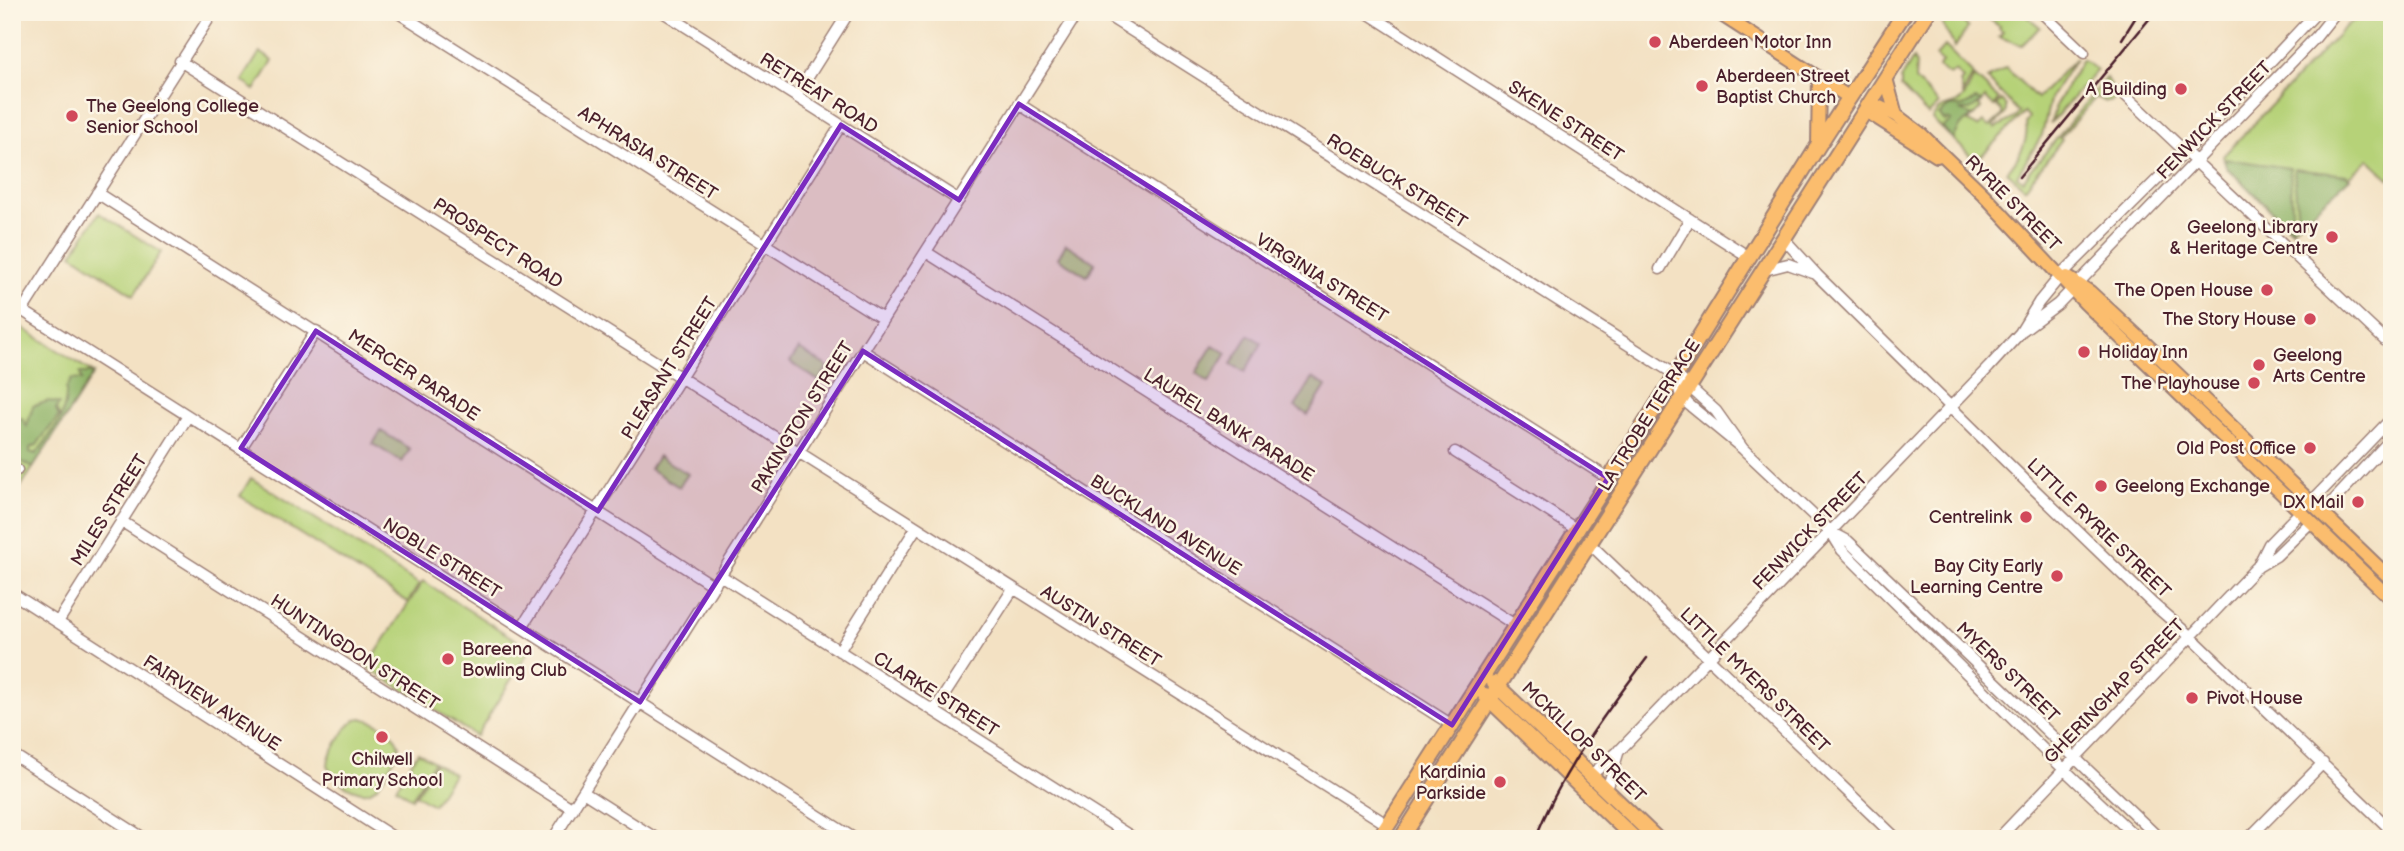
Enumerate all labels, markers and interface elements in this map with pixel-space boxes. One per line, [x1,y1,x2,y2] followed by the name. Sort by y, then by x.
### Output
[1669,32,1832,53] place label: Aberdeen Motor Inn
[1647,34,1663,50] marker: Aberdeen Motor Inn
[756,49,882,138] street label: RETREAT ROAD
[2153,57,2276,184] street label: FENWICK STREET
[1716,66,1850,108] place label: Aberdeen Street Baptist Church
[1504,76,1627,167] street label: SKENE STREET
[1694,78,1710,94] marker: Aberdeen Street Baptist Church
[2086,79,2167,100] place label: A Building
[2173,81,2189,97] marker: A Building
[86,96,259,138] place label: The Geelong College Senior School
[574,102,721,205] street label: APHRASIA STREET
[64,108,80,124] marker: The Geelong College Senior School
[1323,130,1471,233] street label: ROEBUCK STREET
[1960,151,2065,256] street label: RYRIE STREET
[429,194,566,293] street label: PROSPECT ROAD
[2170,217,2319,259] place label: Geelong Library & Heritage Centre
[1252,229,1392,328] street label: VIRGINIA STREET
[2324,229,2340,245] marker: Geelong Library & Heritage Centre
[2115,280,2253,301] place label: The Open House
[2259,282,2275,298] marker: The Open House
[617,293,722,443] street label: PLEASANT STREET
[2162,309,2296,330] place label: The Story House
[2302,311,2318,327] marker: The Story House
[344,325,483,426] street label: MERCER PARADE
[1594,335,1705,495] street label: LA TROBE TERRACE
[747,337,858,497] street label: PAKINGTON STREET
[2098,342,2188,363] place label: Holiday Inn
[2076,344,2092,360] marker: Holiday Inn
[2273,345,2366,387] place label: Geelong Arts Centre
[2251,357,2267,373] marker: Geelong Arts Centre
[1140,364,1318,487] street label: LAUREL BANK PARADE
[2121,373,2240,394] place label: The Playhouse
[2246,375,2262,391] marker: The Playhouse
[2176,438,2296,459] place label: Old Post Office
[2302,440,2318,456] marker: Old Post Office
[67,451,152,570] street label: MILES STREET
[2023,454,2175,603] street label: LITTLE RYRIE STREET
[1749,468,1872,595] street label: FENWICK STREET
[1086,470,1245,580] street label: BUCKLAND AVENUE
[2115,476,2270,497] place label: Geelong Exchange
[2093,478,2109,494] marker: Geelong Exchange
[2282,492,2344,513] place label: DX Mail
[2350,494,2366,510] marker: DX Mail
[1929,507,2012,528] place label: Centrelink
[2018,509,2034,525] marker: Centrelink
[379,514,505,603] street label: NOBLE STREET
[1910,556,2044,598] place label: Bay City Early Learning Centre
[2049,568,2065,584] marker: Bay City Early Learning Centre
[1037,581,1165,672] street label: AUSTIN STREET
[267,590,443,715] street label: HUNTINGDON STREET
[1676,604,1834,757] street label: LITTLE MYERS STREET
[2040,615,2189,768] street label: GHERINGHAP STREET
[1952,618,2064,727] street label: MYERS STREET
[462,639,567,681] place label: Bareena Bowling Club
[869,647,1002,741] street label: CLARKE STREET
[139,651,285,756] street label: FAIRVIEW AVENUE
[440,651,456,667] marker: Bareena Bowling Club
[1517,678,1650,807] street label: MCKILLOP STREET
[2206,688,2303,709] place label: Pivot House
[2184,690,2200,706] marker: Pivot House
[374,729,390,745] marker: Chilwell Primary School
[322,749,442,791] place label: Chilwell Primary School
[1416,762,1486,804] place label: Kardinia Parkside
[1492,774,1508,790] marker: Kardinia Parkside

